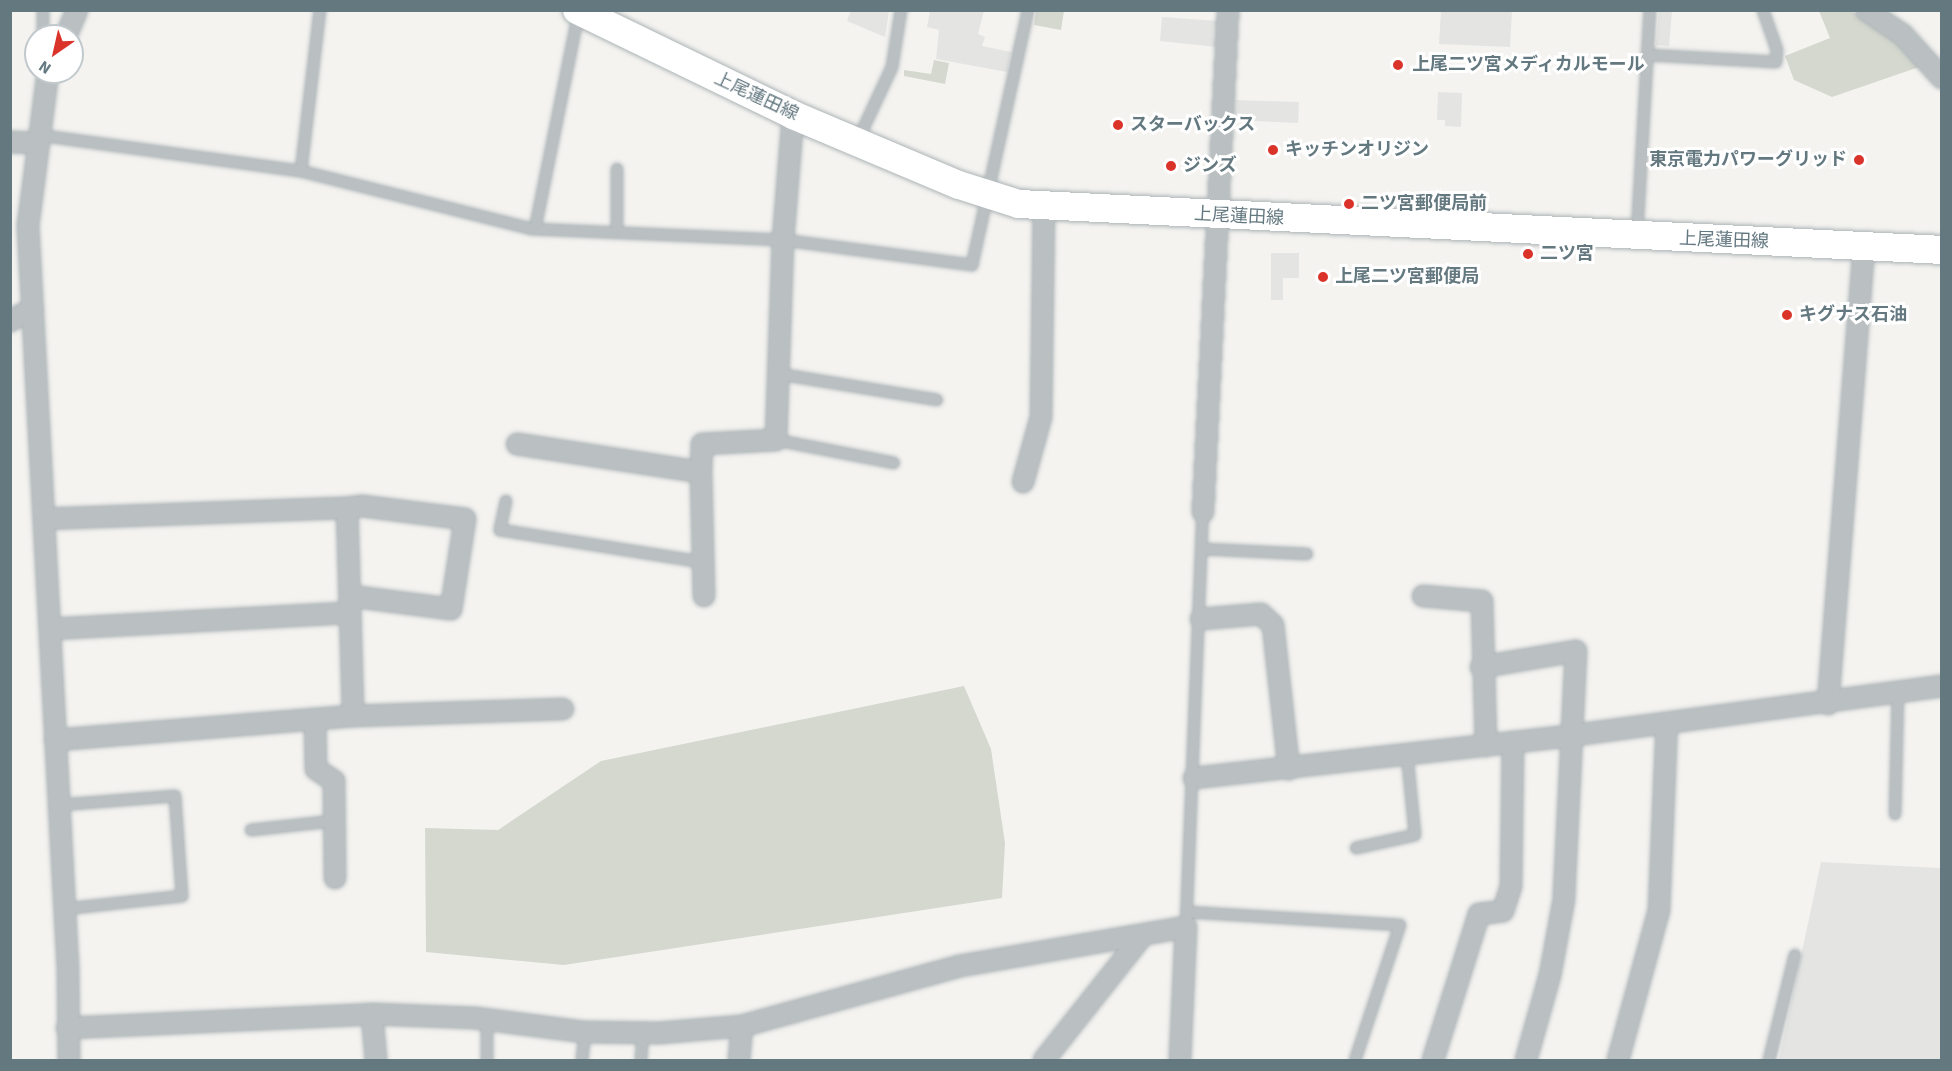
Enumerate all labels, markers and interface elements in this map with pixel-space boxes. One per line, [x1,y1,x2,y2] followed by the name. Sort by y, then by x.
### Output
[24,24,84,84] north arrow
[1412,54,1646,76] place label: 上尾二ツ宮メディカルモール
[34,55,56,79] text: N
[1389,56,1407,74] marker: 上尾二ツ宮メディカルモール
[711,68,801,126] street label: 上尾蓮田線
[1130,114,1256,136] place label: スターバックス
[1111,118,1125,132] marker: スターバックス
[1285,139,1429,161] place label: キッチンオリジン
[1266,143,1280,157] marker: キッチンオリジン
[1649,149,1847,171] place label: 東京電力パワーグリッド
[1852,153,1866,167] marker: 東京電力パワーグリッド
[1183,155,1237,177] place label: ジンズ
[1164,159,1178,173] marker: ジンズ
[1361,193,1487,215] place label: 二ツ宮郵便局前
[1342,197,1356,211] marker: 二ツ宮郵便局前
[1193,204,1285,230] street label: 上尾蓮田線
[1679,229,1769,253] street label: 上尾蓮田線
[1540,243,1594,265] place label: 二ツ宮
[1521,247,1535,261] marker: 二ツ宮
[1335,266,1479,288] place label: 上尾二ツ宮郵便局
[1316,270,1330,284] marker: 上尾二ツ宮郵便局
[1799,304,1907,326] place label: キグナス石油
[1780,308,1794,322] marker: キグナス石油

